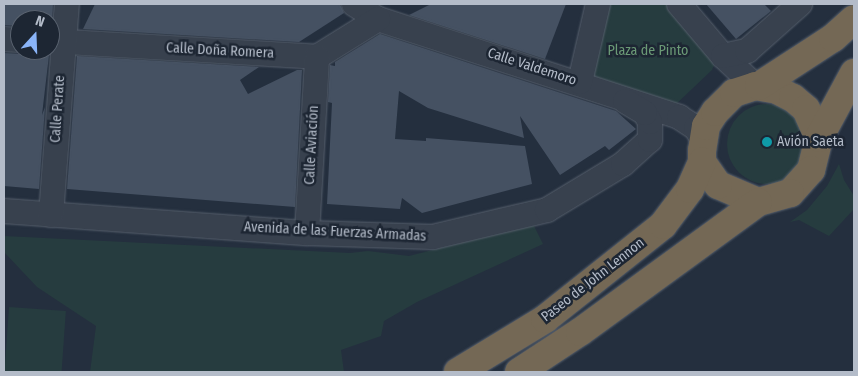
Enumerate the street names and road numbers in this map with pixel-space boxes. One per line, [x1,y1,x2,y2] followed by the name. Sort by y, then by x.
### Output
[166,40,274,62] street label: Calle Doña Romera
[485,45,579,89] street label: Calle Valdemoro
[47,75,69,143] street label: Calle Perate
[302,105,322,185] street label: Calle Aviación
[243,219,427,245] street label: Avenida de las Fuerzas Armadas
[538,235,648,325] street label: Paseo de John Lennon

